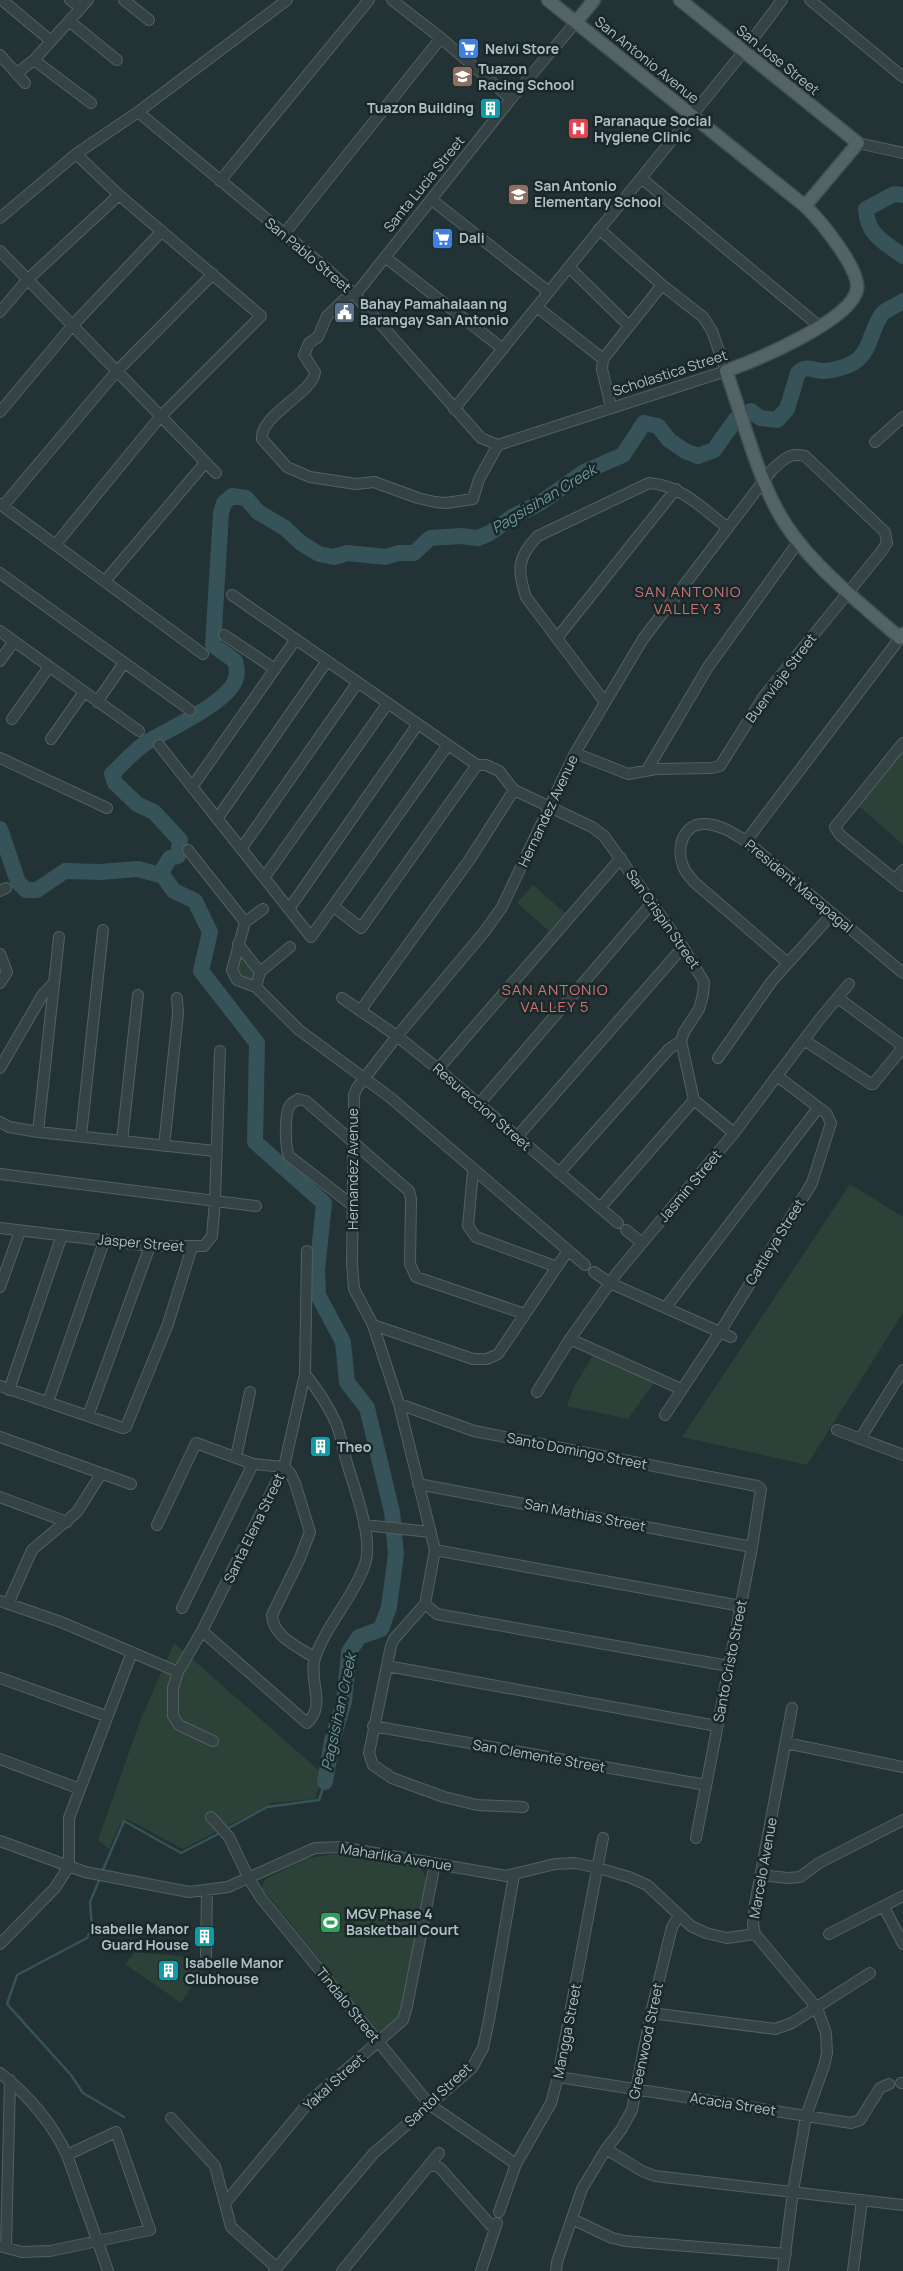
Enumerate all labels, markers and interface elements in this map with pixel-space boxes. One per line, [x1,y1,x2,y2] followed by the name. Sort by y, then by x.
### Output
[591,12,703,108] street label: San Antonio Avenue
[733,20,824,99] street label: San Jose Street
[457,37,481,61] supermarket icon: Nelvi Store
[485,39,559,58] place label: Nelvi Store
[478,59,575,94] place label: Tuazon Racing School
[450,65,474,89] school or university icon: Tuazon Racing School
[478,96,502,120] building icon: Tuazon Building
[367,98,474,117] place label: Tuazon Building
[594,111,711,146] place label: Paranaque Social Hygiene Clinic
[566,117,590,141] hospital icon: Paranaque Social Hygiene Clinic
[379,131,469,236] street label: Santa Lucia Street
[534,176,661,211] place label: San Antonio Elementary School
[506,182,530,206] school or university icon: San Antonio Elementary School
[261,213,356,297] street label: San Pablo Street
[431,226,455,250] supermarket icon: Dali
[459,228,485,247] place label: Dali
[360,294,509,329] place label: Bahay Pamahalaan ng Barangay San Antonio
[332,300,356,324] public building icon: Bahay Pamahalaan ng Barangay San Antonio
[610,345,730,400] street label: Scholastica Street
[487,458,602,538] water label: Pagsisihan Creek
[634,581,742,619] district label: SAN ANTONIO VALLEY 3
[741,629,821,726] street label: Buenviaje Street
[513,752,582,870] street label: Hernandez Avenue
[741,835,857,936] street label: President Macapagal
[622,865,705,972] street label: San Crispin Street
[501,979,609,1017] district label: SAN ANTONIO VALLEY 5
[429,1059,536,1155] street label: Resureccion Street
[343,1108,362,1230] street label: Hernandez Avenue
[654,1145,726,1226] street label: Jasmin Street
[740,1195,809,1288] street label: Cattleya Street
[97,1229,186,1256] street label: Jasper Street
[505,1428,649,1474] street label: Santo Domingo Street
[309,1435,333,1459] building icon: Theo
[337,1437,372,1456] place label: Theo
[219,1469,289,1586] street label: Santa Elena Street
[523,1493,648,1536] street label: San Mathias Street
[708,1598,751,1724] street label: Santo Cristo Street
[316,1649,362,1772] water label: Pagsisihan Creek
[471,1734,607,1777] street label: San Clemente Street
[744,1816,781,1920] street label: Marcelo Avenue
[339,1838,453,1875] street label: Maharlika Avenue
[346,1904,459,1939] place label: MGV Phase 4 Basketball Court
[318,1910,342,1934] sports icon: MGV Phase 4 Basketball Court
[90,1919,189,1954] place label: Isabelle Manor Guard House
[193,1925,217,1949] building icon: Isabelle Manor Guard House
[185,1953,284,1988] place label: Isabelle Manor Clubhouse
[157,1959,181,1983] building icon: Isabelle Manor Clubhouse
[312,1963,385,2046] street label: Tindalo Street
[624,1981,667,2101] street label: Greenwood Street
[548,1982,585,2080] street label: Mangga Street
[299,2049,369,2114] street label: Yakal Street
[400,2058,476,2131] street label: Santol Street
[689,2087,778,2120] street label: Acacia Street

